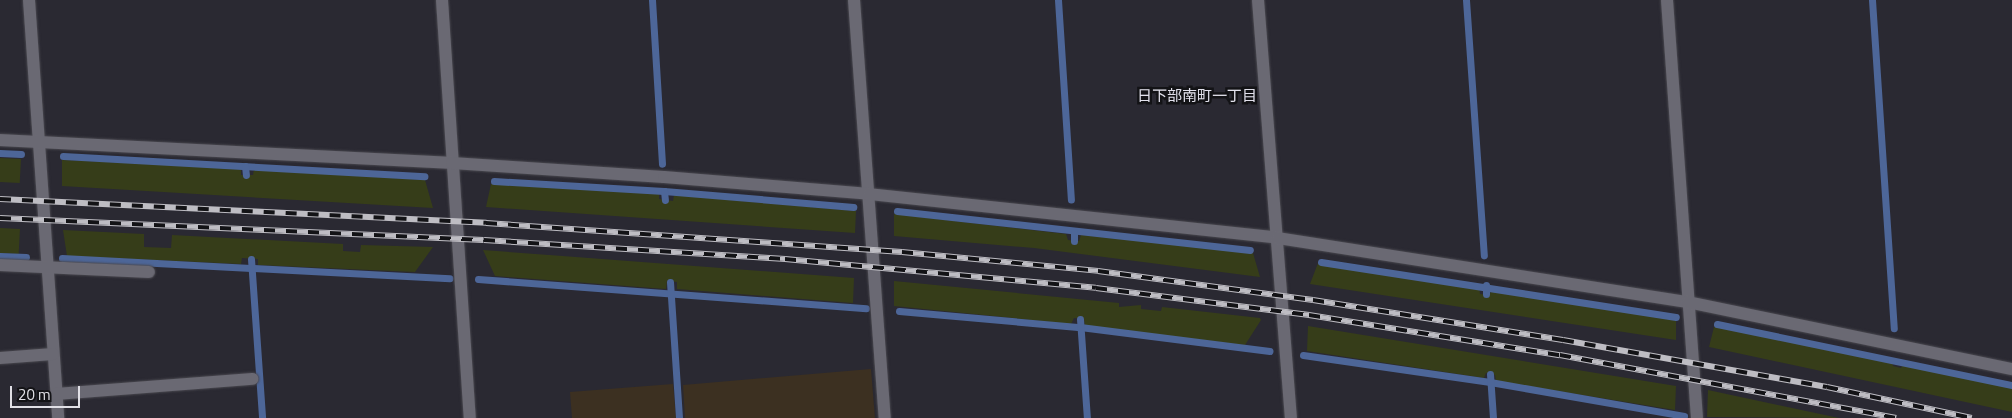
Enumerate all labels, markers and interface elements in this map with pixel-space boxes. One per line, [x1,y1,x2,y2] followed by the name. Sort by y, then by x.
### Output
[1137,87,1257,105] district label: 日下部南町一丁目
[12,376,82,408] scale bar
[18,383,51,406] text: 20 m

